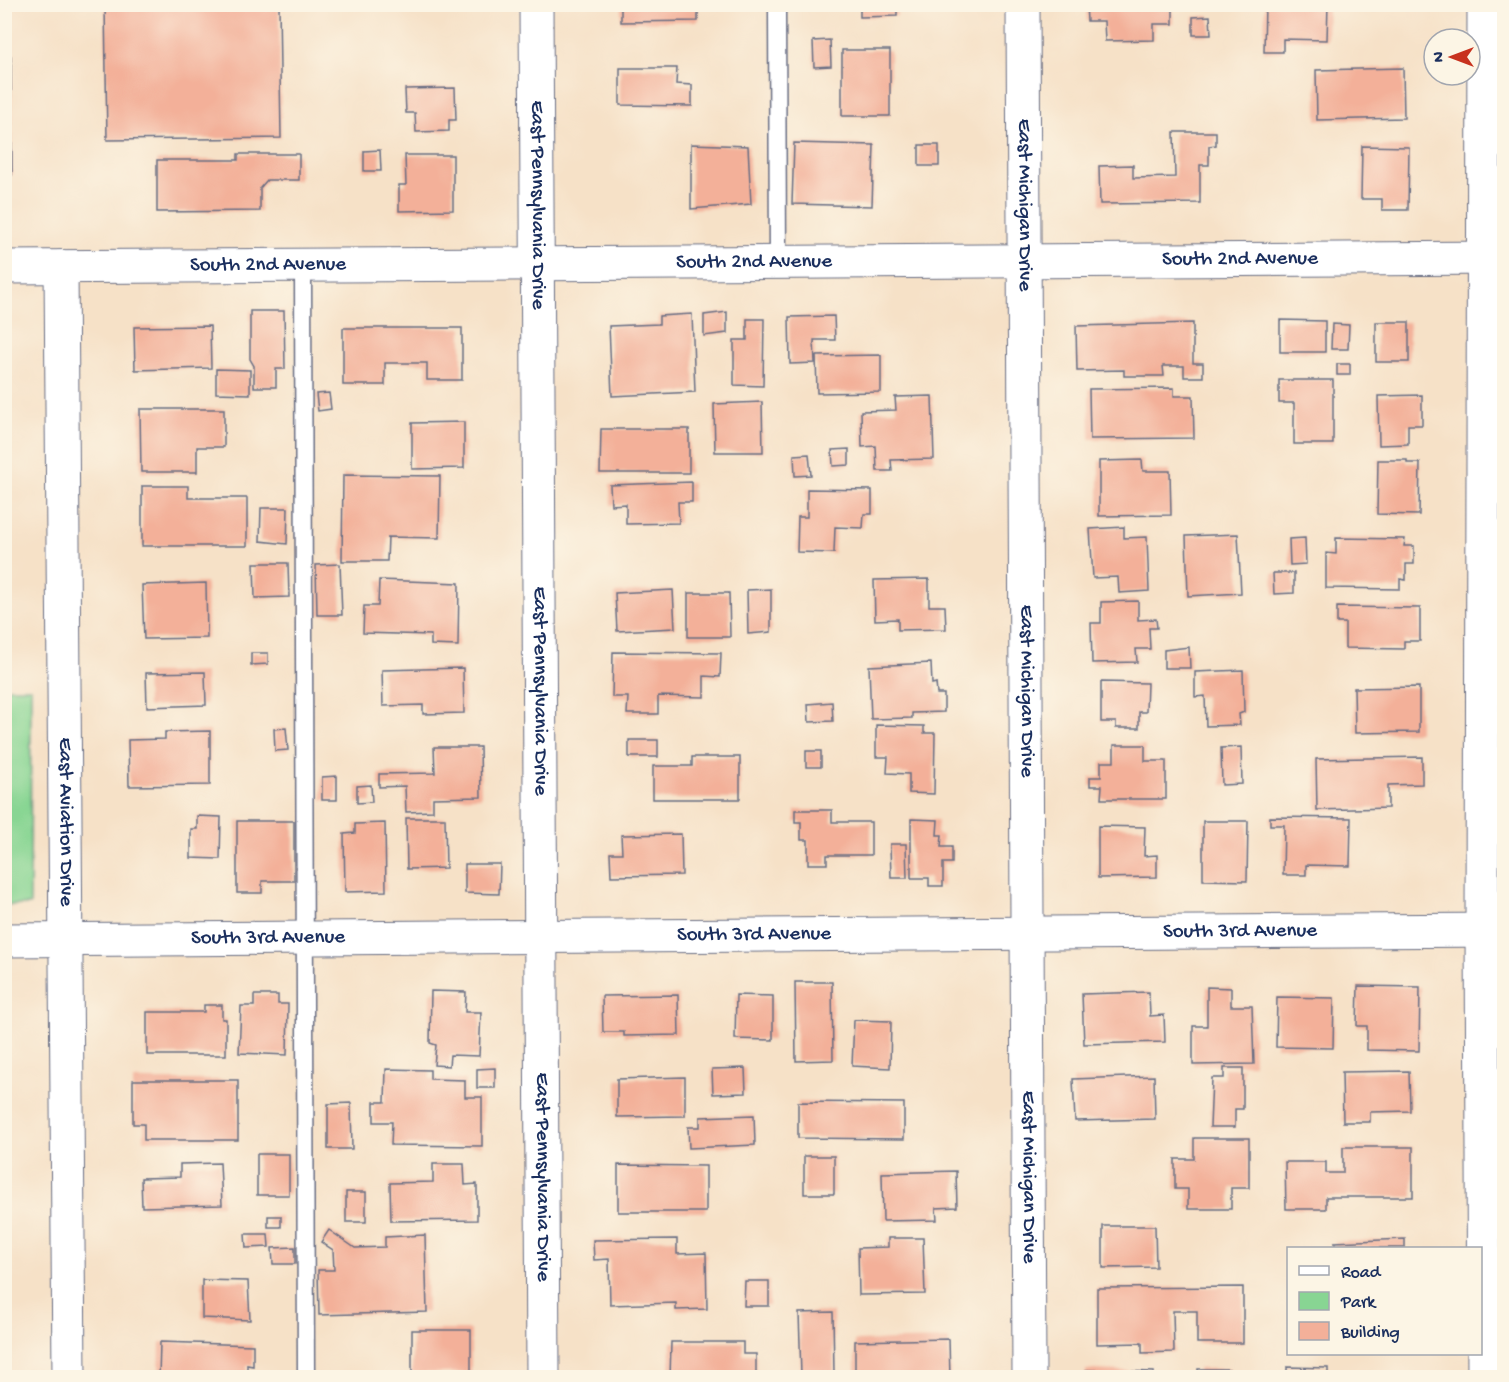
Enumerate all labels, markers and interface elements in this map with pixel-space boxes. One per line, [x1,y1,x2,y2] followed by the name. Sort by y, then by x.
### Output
[1422,27,1482,87] north arrow
[1431,51,1450,62] text: N
[524,100,550,311] street label: East Pennsylvania Drive
[1011,119,1037,293] street label: East Michigan Drive
[1162,247,1319,273] street label: South 2nd Avenue
[676,250,833,275] street label: South 2nd Avenue
[190,252,347,278] street label: South 2nd Avenue
[526,586,553,797] street label: East Pennsylvania Drive
[1013,605,1039,779] street label: East Michigan Drive
[52,738,78,908] street label: East Aviation Drive
[1163,919,1318,945] street label: South 3rd Avenue
[677,922,832,948] street label: South 3rd Avenue
[191,925,346,951] street label: South 3rd Avenue
[529,1072,555,1283] street label: East Pennsylvania Drive
[1015,1091,1041,1264] street label: East Michigan Drive
[1287,1247,1482,1355] legend
[1341,1263,1382,1284] text: Road
[1340,1293,1377,1314] text: Park
[1340,1323,1400,1344] text: Building

